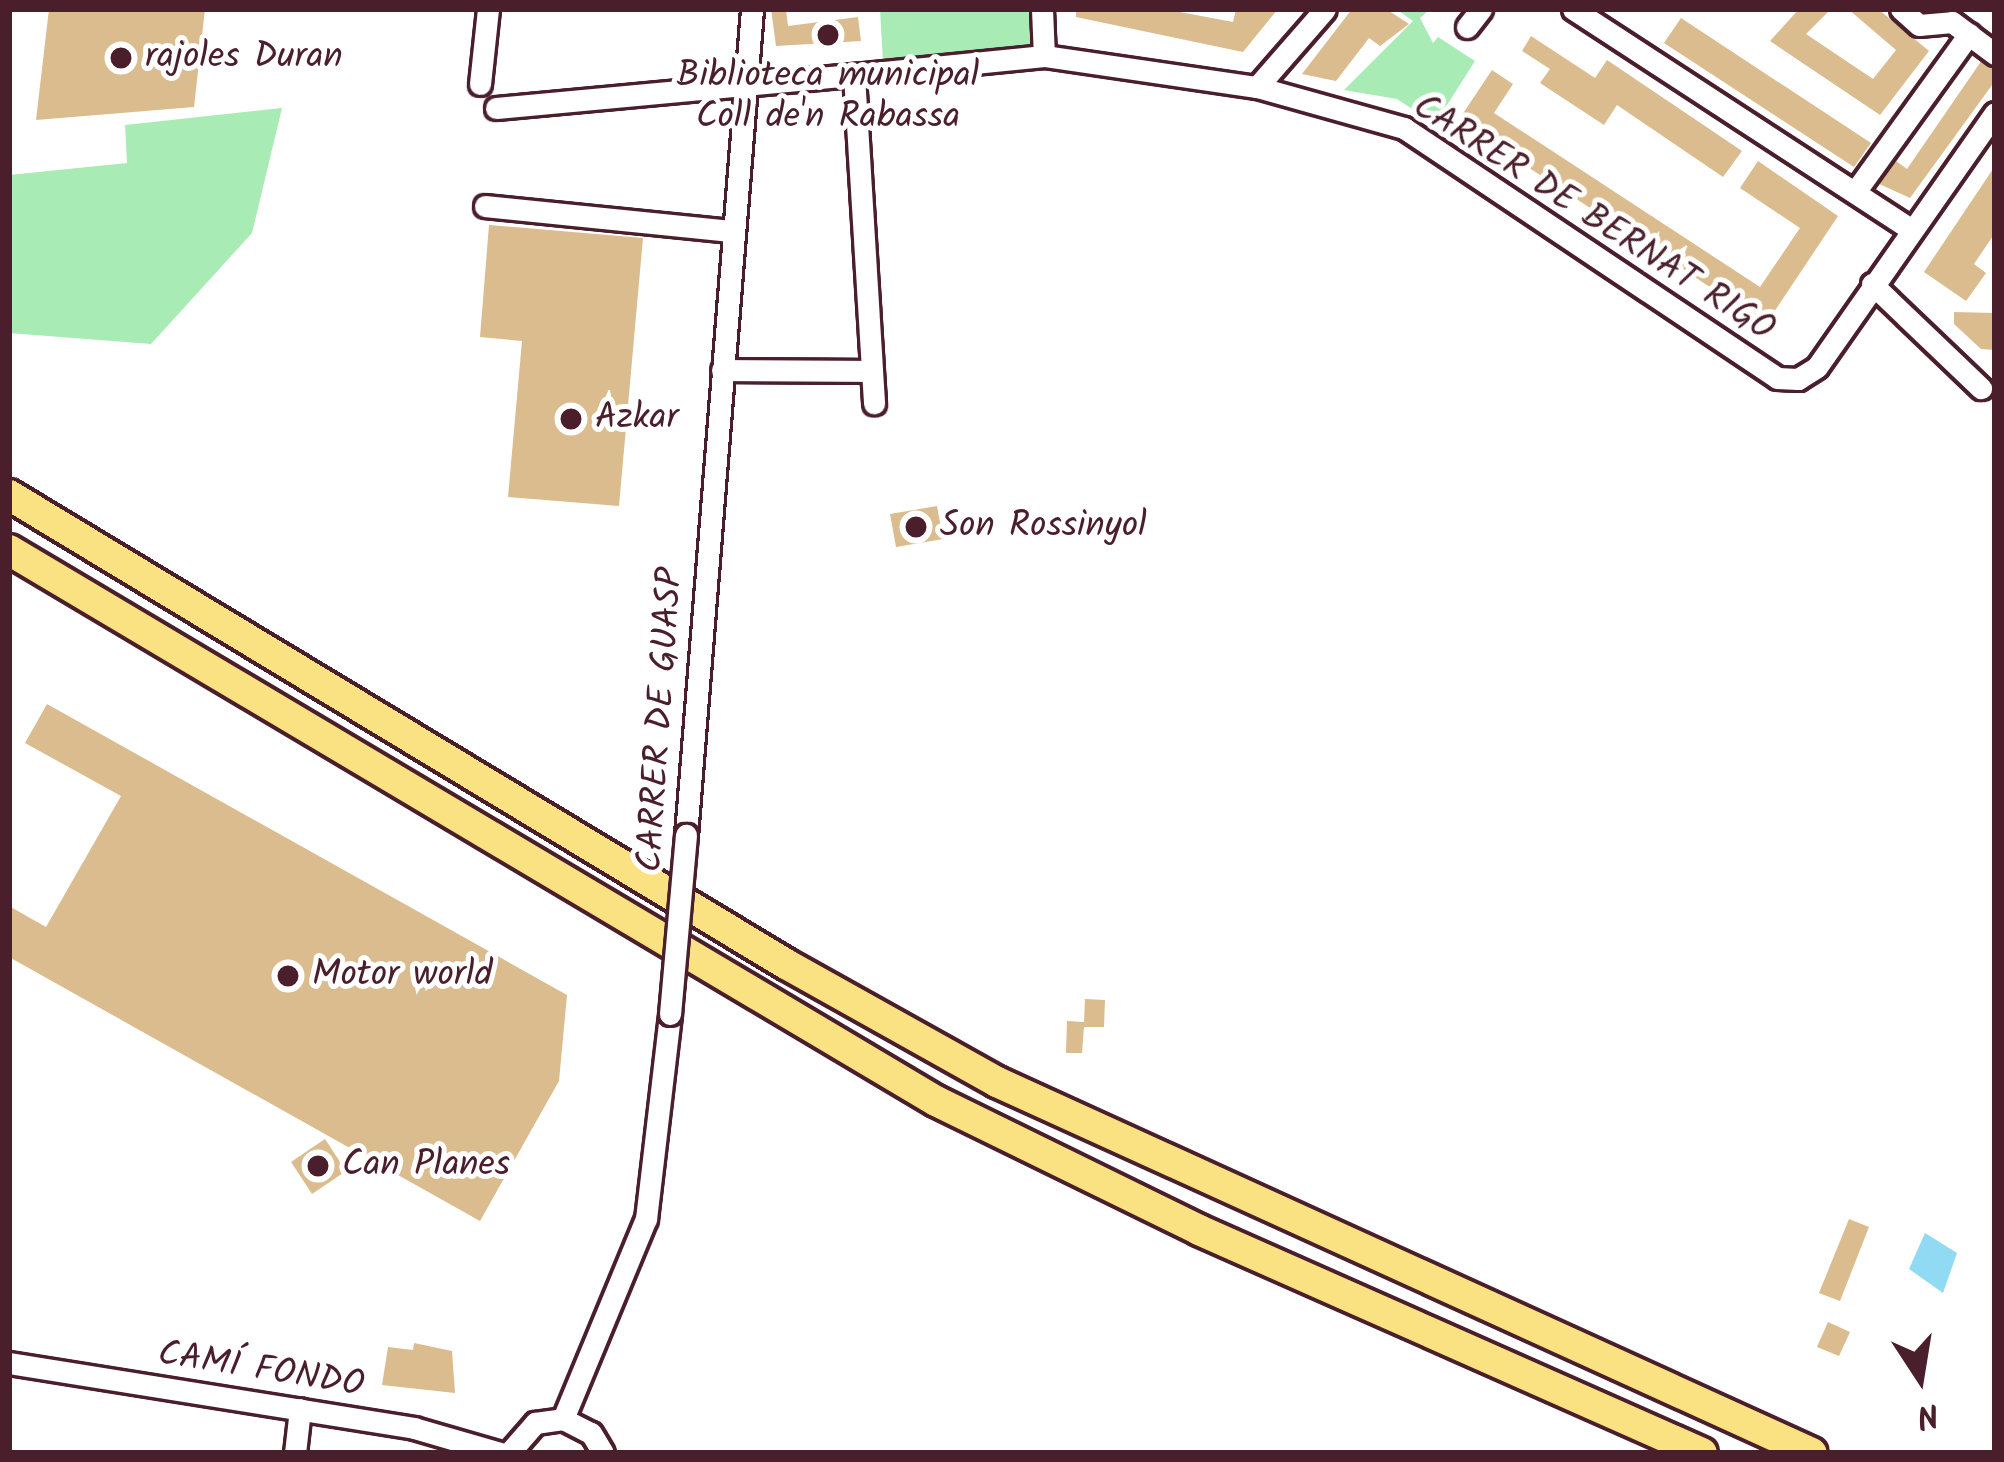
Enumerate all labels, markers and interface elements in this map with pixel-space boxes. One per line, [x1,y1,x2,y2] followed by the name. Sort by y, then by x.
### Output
[815,22,841,48] marker: Biblioteca municipal Coll de'n Rabassa
[145,36,343,80] place label: rajoles Duran
[108,45,134,71] marker: rajoles Duran
[677,54,979,139] place label: Biblioteca municipal Coll de'n Rabassa
[1404,86,1782,352] street label: CARRER DE BERNAT RIGO
[595,397,678,441] place label: Azkar
[558,406,584,432] marker: Azkar
[940,505,1147,549] place label: Son Rossinyol
[903,514,929,540] marker: Son Rossinyol
[629,566,693,874] street label: CARRER DE GUASP
[312,954,493,998] place label: Motor world
[275,963,301,989] marker: Motor world
[342,1144,510,1188] place label: Can Planes
[305,1153,331,1179] marker: Can Planes
[1860,1318,1980,1438] north arrow
[155,1332,367,1408] street label: CAMÍ FONDO
[1912,1386,1943,1442] text: N

